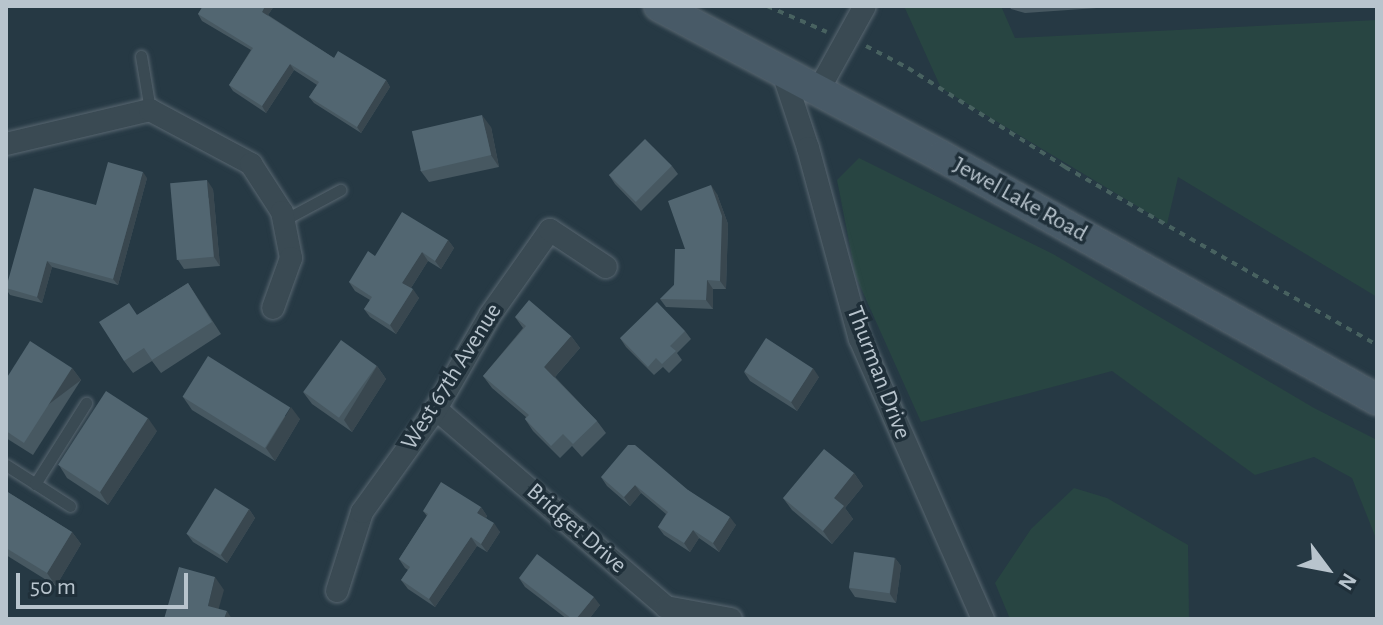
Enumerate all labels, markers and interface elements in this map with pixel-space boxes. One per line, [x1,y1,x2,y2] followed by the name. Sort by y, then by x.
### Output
[948,151,1092,249] street label: Jewel Lake Road
[395,298,509,456] street label: West 67th Avenue
[839,302,917,444] street label: Thurman Drive
[520,478,632,580] street label: Bridget Drive
[1287,529,1367,609] north arrow
[20,557,192,607] scale bar
[1334,569,1361,594] text: N
[30,575,76,599] text: 50 m

